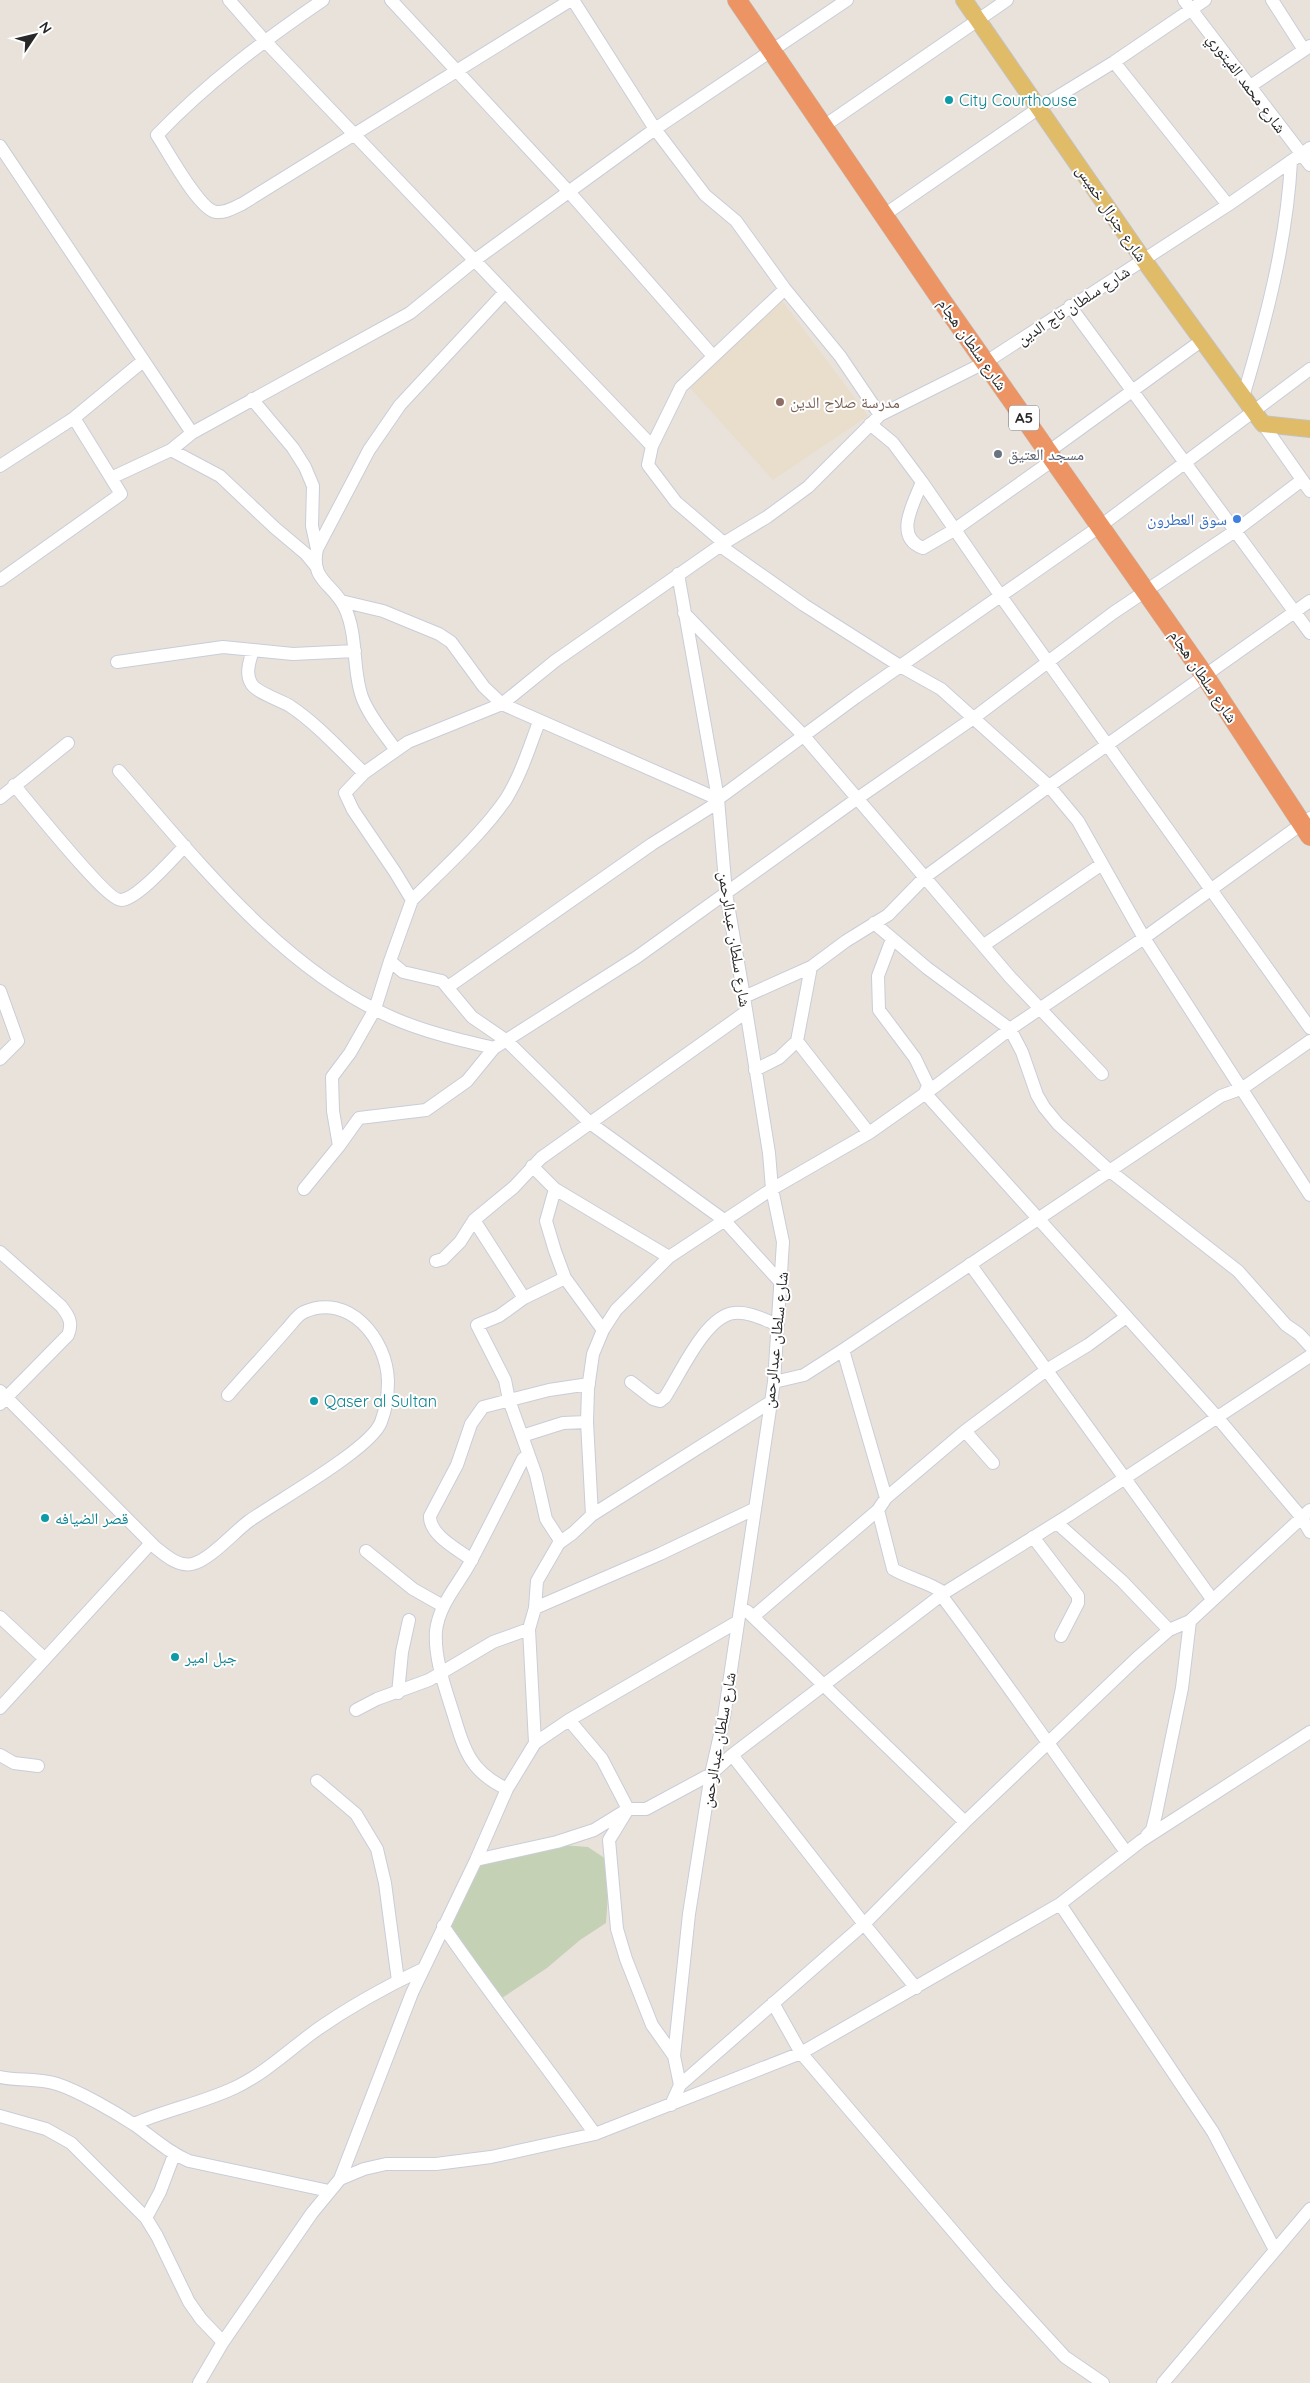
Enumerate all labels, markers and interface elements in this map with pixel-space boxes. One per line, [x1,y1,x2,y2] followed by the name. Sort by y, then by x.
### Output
[10,10,60,60] north arrow
[35,18,56,37] text: N
[1201,29,1291,139] street label: شارع محمد الفيتوري
[959,90,1077,110] place label: City Courthouse
[943,94,955,106] marker: City Courthouse
[1071,161,1152,266] street label: شارع جنرال خميس
[1013,261,1134,350] street label: شارع سلطان تاج الدين
[933,294,1012,394] street label: شارع سلطان هجام
[790,392,900,413] place label: مدرسة صلاح الدين
[774,396,786,408] marker: مدرسة صلاح الدين
[1009,406,1039,430] road number: A5
[1008,444,1084,465] place label: مسجد العتيق
[992,448,1004,460] marker: مسجد العتيق
[1147,509,1227,530] place label: سوق العطرون
[1231,513,1243,525] marker: سوق العطرون
[1165,626,1242,727] street label: شارع سلطان هجام
[713,870,756,1008] street label: شارع سلطان عبدالرحمن
[758,1271,793,1409] street label: شارع سلطان عبدالرحمن
[324,1391,437,1411] place label: Qaser al Sultan
[308,1395,320,1407] marker: Qaser al Sultan
[55,1508,128,1528] place label: قصر الضيافه
[39,1512,51,1524] marker: قصر الضيافه
[184,1647,237,1668] place label: جبل امير
[169,1651,181,1663] marker: جبل امير
[696,1671,741,1809] street label: شارع سلطان عبدالرحمن

